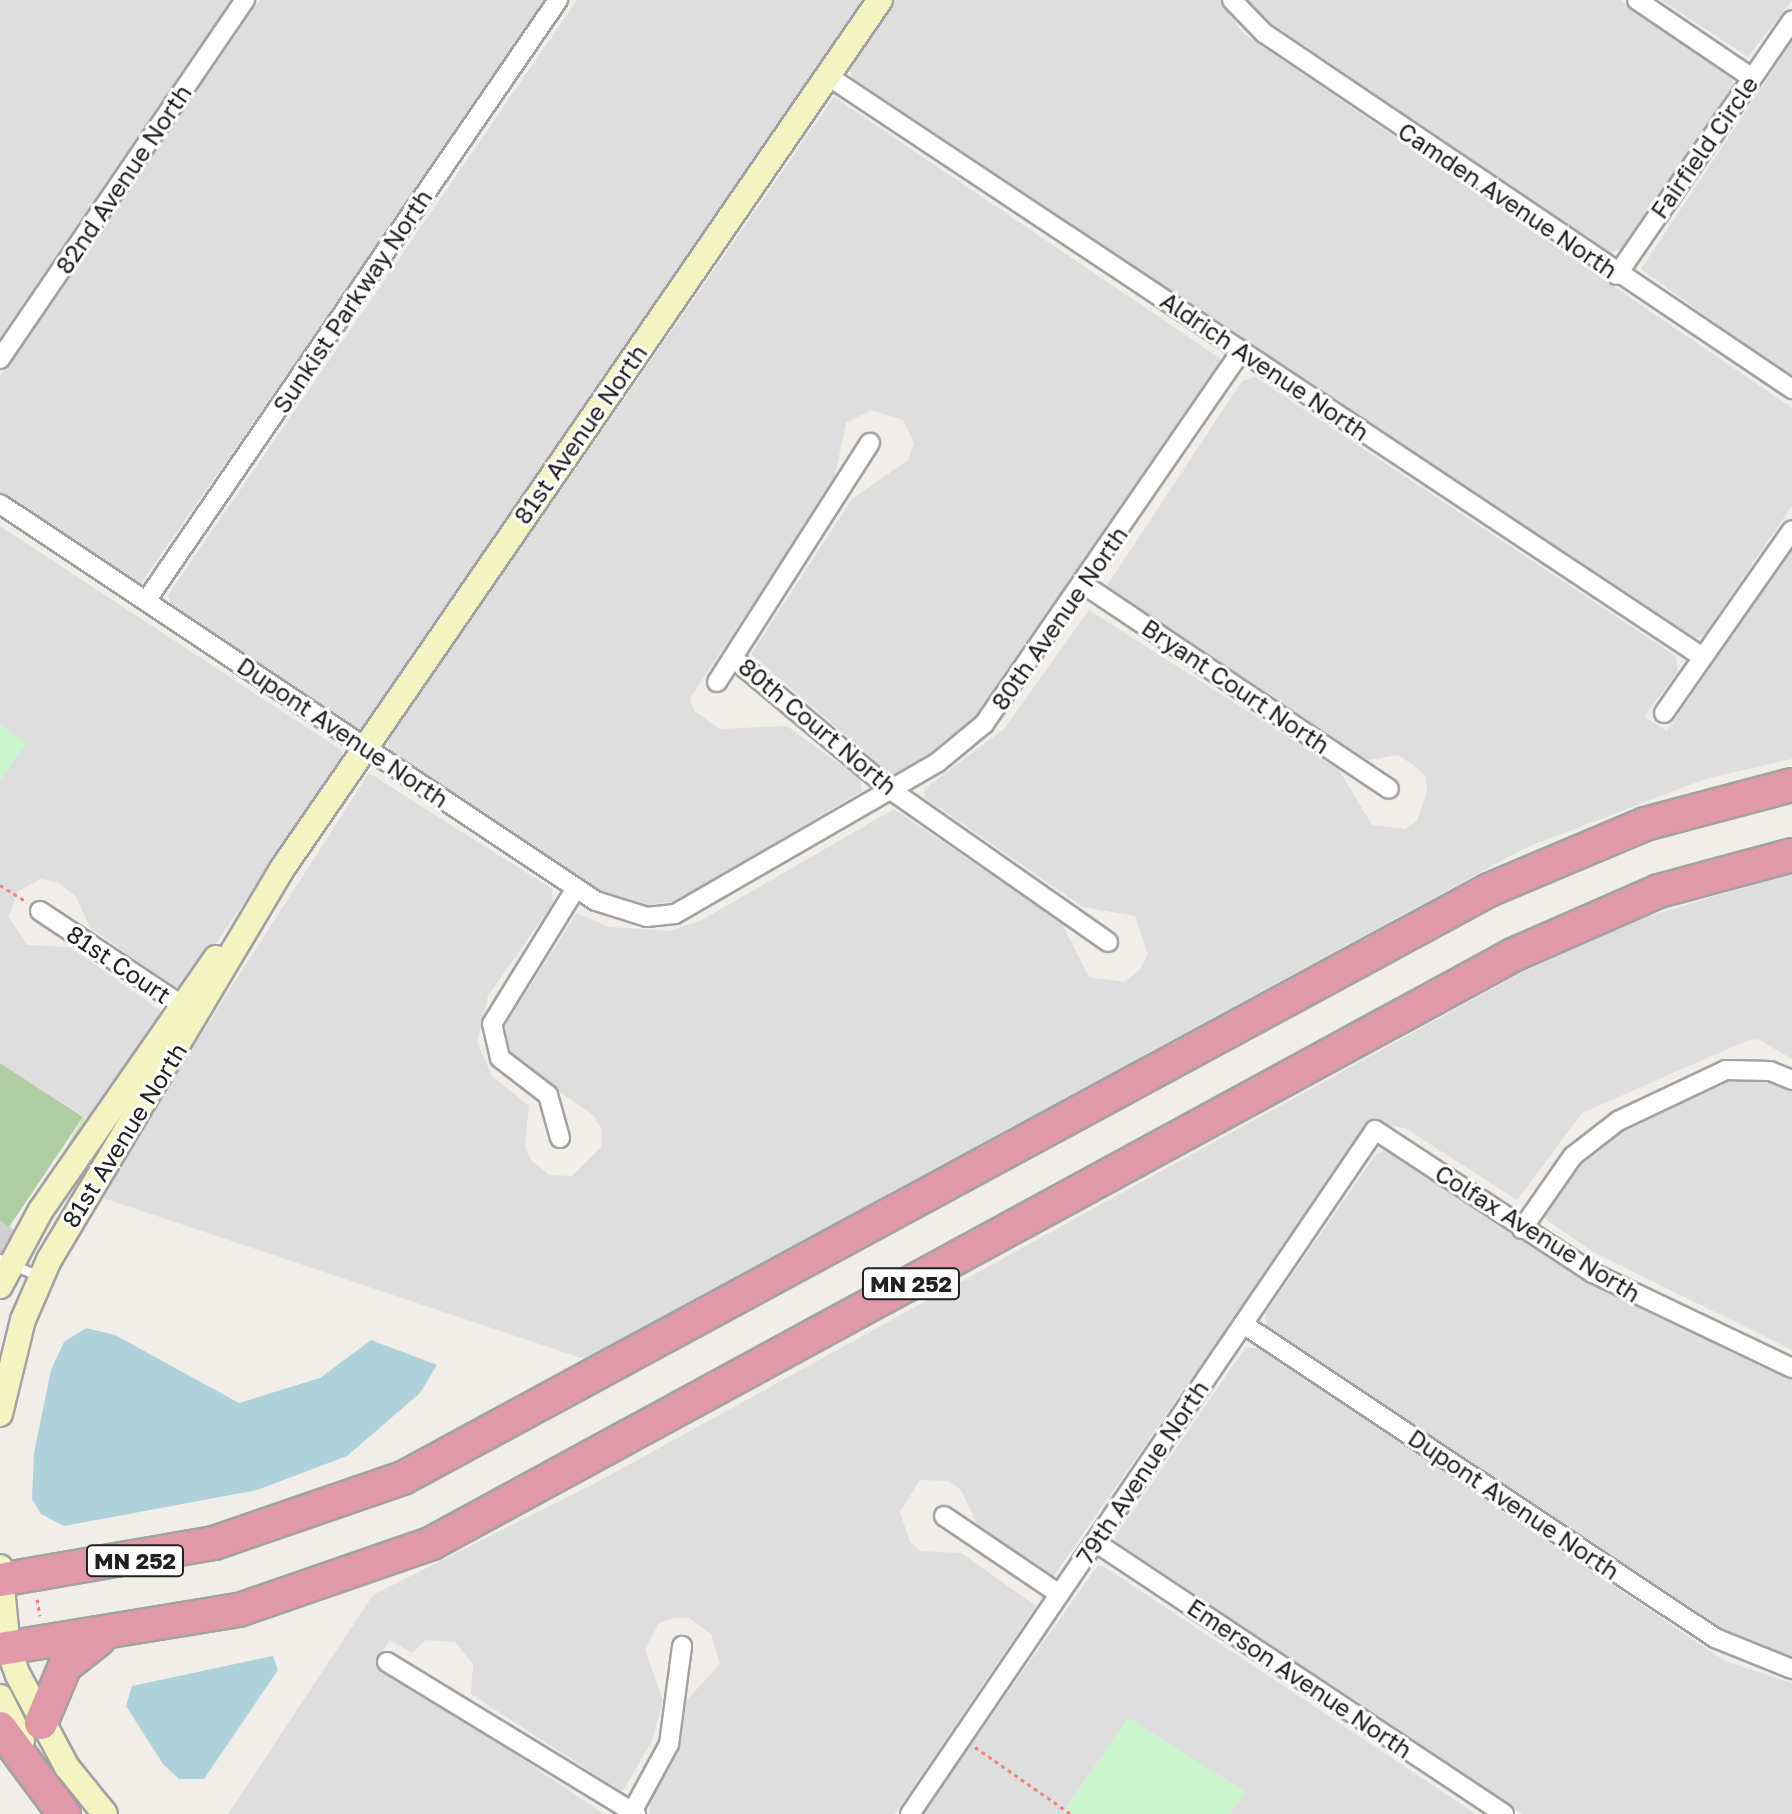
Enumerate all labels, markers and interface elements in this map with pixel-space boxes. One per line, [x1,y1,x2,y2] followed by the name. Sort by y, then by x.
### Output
[1644,70,1764,224] street label: Fairfield Circle
[49,79,197,279] street label: 82nd Avenue North
[1393,116,1623,284] street label: Camden Avenue North
[266,184,438,418] street label: Sunkist Parkway North
[1155,286,1375,446] street label: Aldrich Avenue North
[507,339,653,529] street label: 81st Avenue North
[985,521,1133,715] street label: 80th Avenue North
[1137,613,1335,759] street label: Bryant Court North
[232,651,454,813] street label: Dupont Avenue North
[733,652,903,800] street label: 80th Court North
[62,919,176,1009] street label: 81st Court
[56,1037,192,1233] street label: 81st Avenue North
[1430,1158,1646,1308] street label: Colfax Avenue North
[861,1266,961,1302] road number: MN 252
[1070,1375,1214,1569] street label: 79th Avenue North
[1403,1423,1625,1585] street label: Dupont Avenue North
[85,1543,185,1579] road number: MN 252
[1182,1592,1418,1764] street label: Emerson Avenue North

